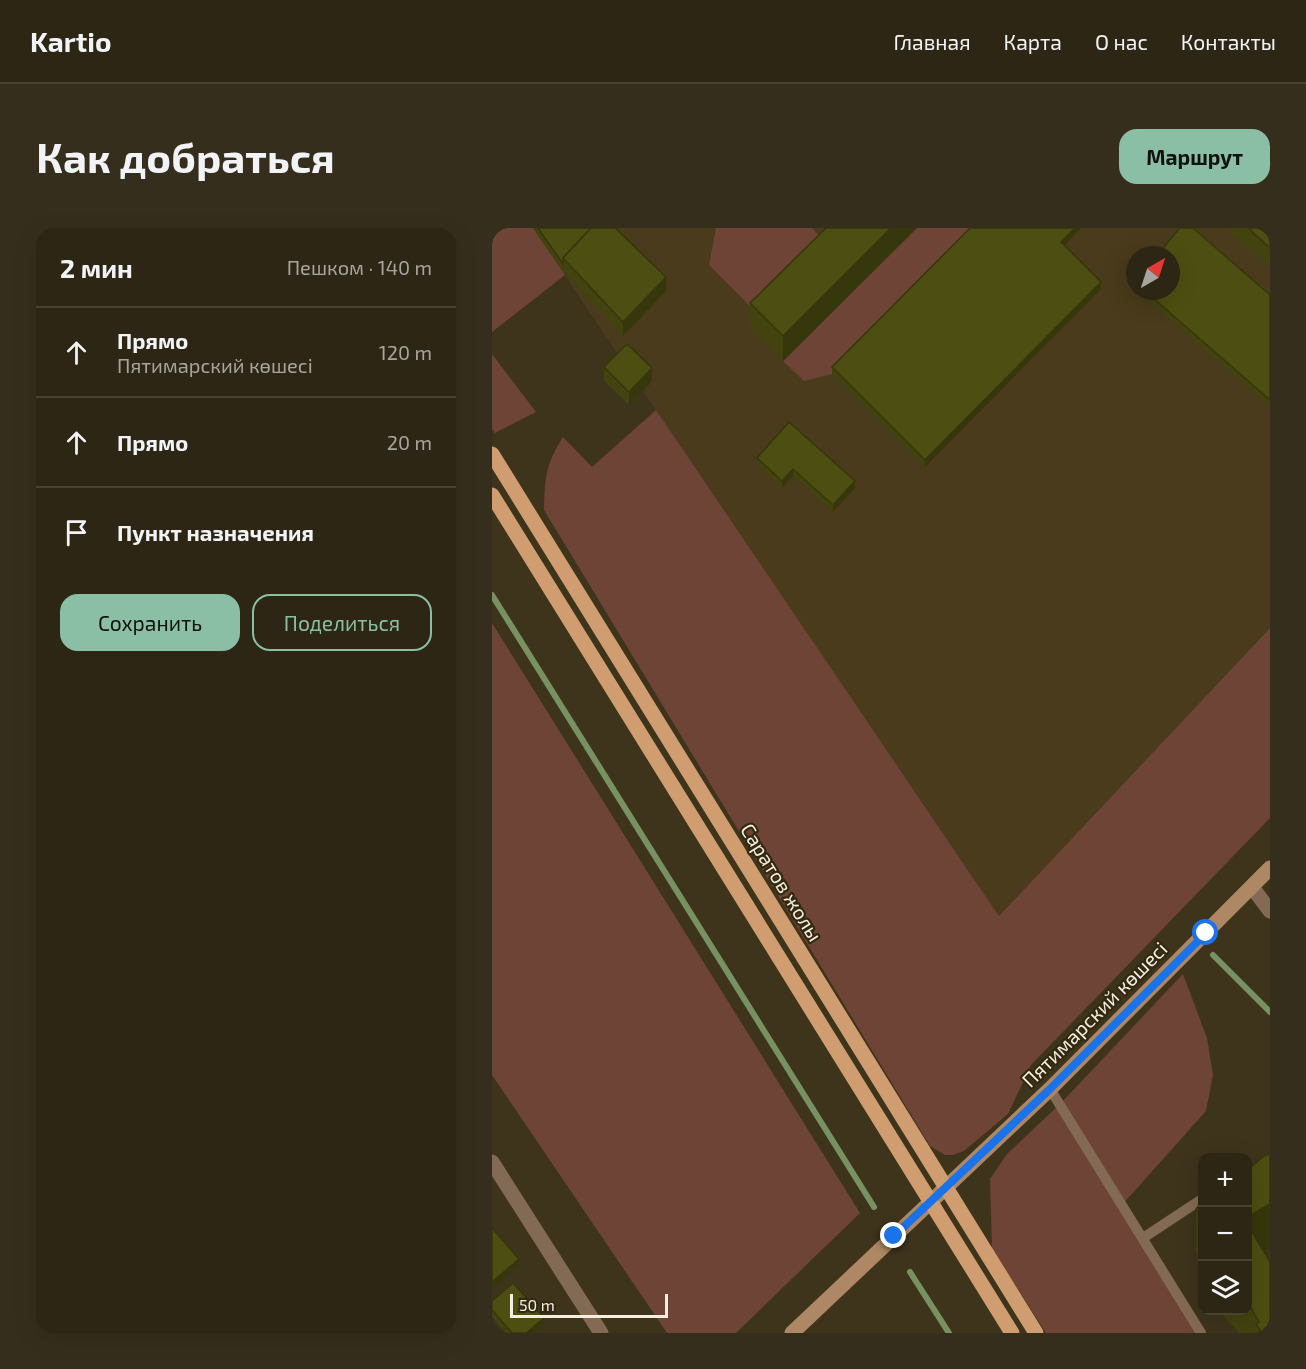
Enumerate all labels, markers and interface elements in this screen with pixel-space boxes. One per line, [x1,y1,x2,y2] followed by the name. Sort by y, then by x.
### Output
[30,24,111,58] text: Kartio
[894,29,971,54] text: Главная
[1004,29,1062,54] text: Карта
[1095,29,1148,54] text: О нас
[1181,29,1276,54] text: Контакты
[1119,129,1270,184] button: Маршрут
[36,131,335,181] text: Как добраться
[1126,246,1180,300] north arrow
[60,252,133,283] text: 2 мин
[287,255,432,279] text: Пешком · 140 m
[117,327,188,353] text: Прямо
[60,336,93,369] icon: ahead
[379,340,432,364] text: 120 m
[117,353,313,377] text: Пятимарский көшесі
[60,426,93,459] icon: ahead
[117,429,188,455] text: Прямо
[387,430,432,454] text: 20 m
[60,516,93,549] icon: arrive
[117,519,314,545] text: Пункт назначения
[60,594,240,651] button: Сохранить
[252,594,432,651] button: Поделиться
[736,819,828,945] street label: Саратов жолы
[1192,919,1218,945] route start
[1016,936,1172,1092] street label: Пятимарский көшесі
[1198,1153,1252,1315] map controls
[1198,1153,1252,1207] button: +
[1198,1207,1252,1261] button: −
[880,1222,906,1248] route end
[1198,1261,1252,1315] button: layers
[510,1291,668,1318] scale bar
[519,1295,555,1314] text: 50 m

